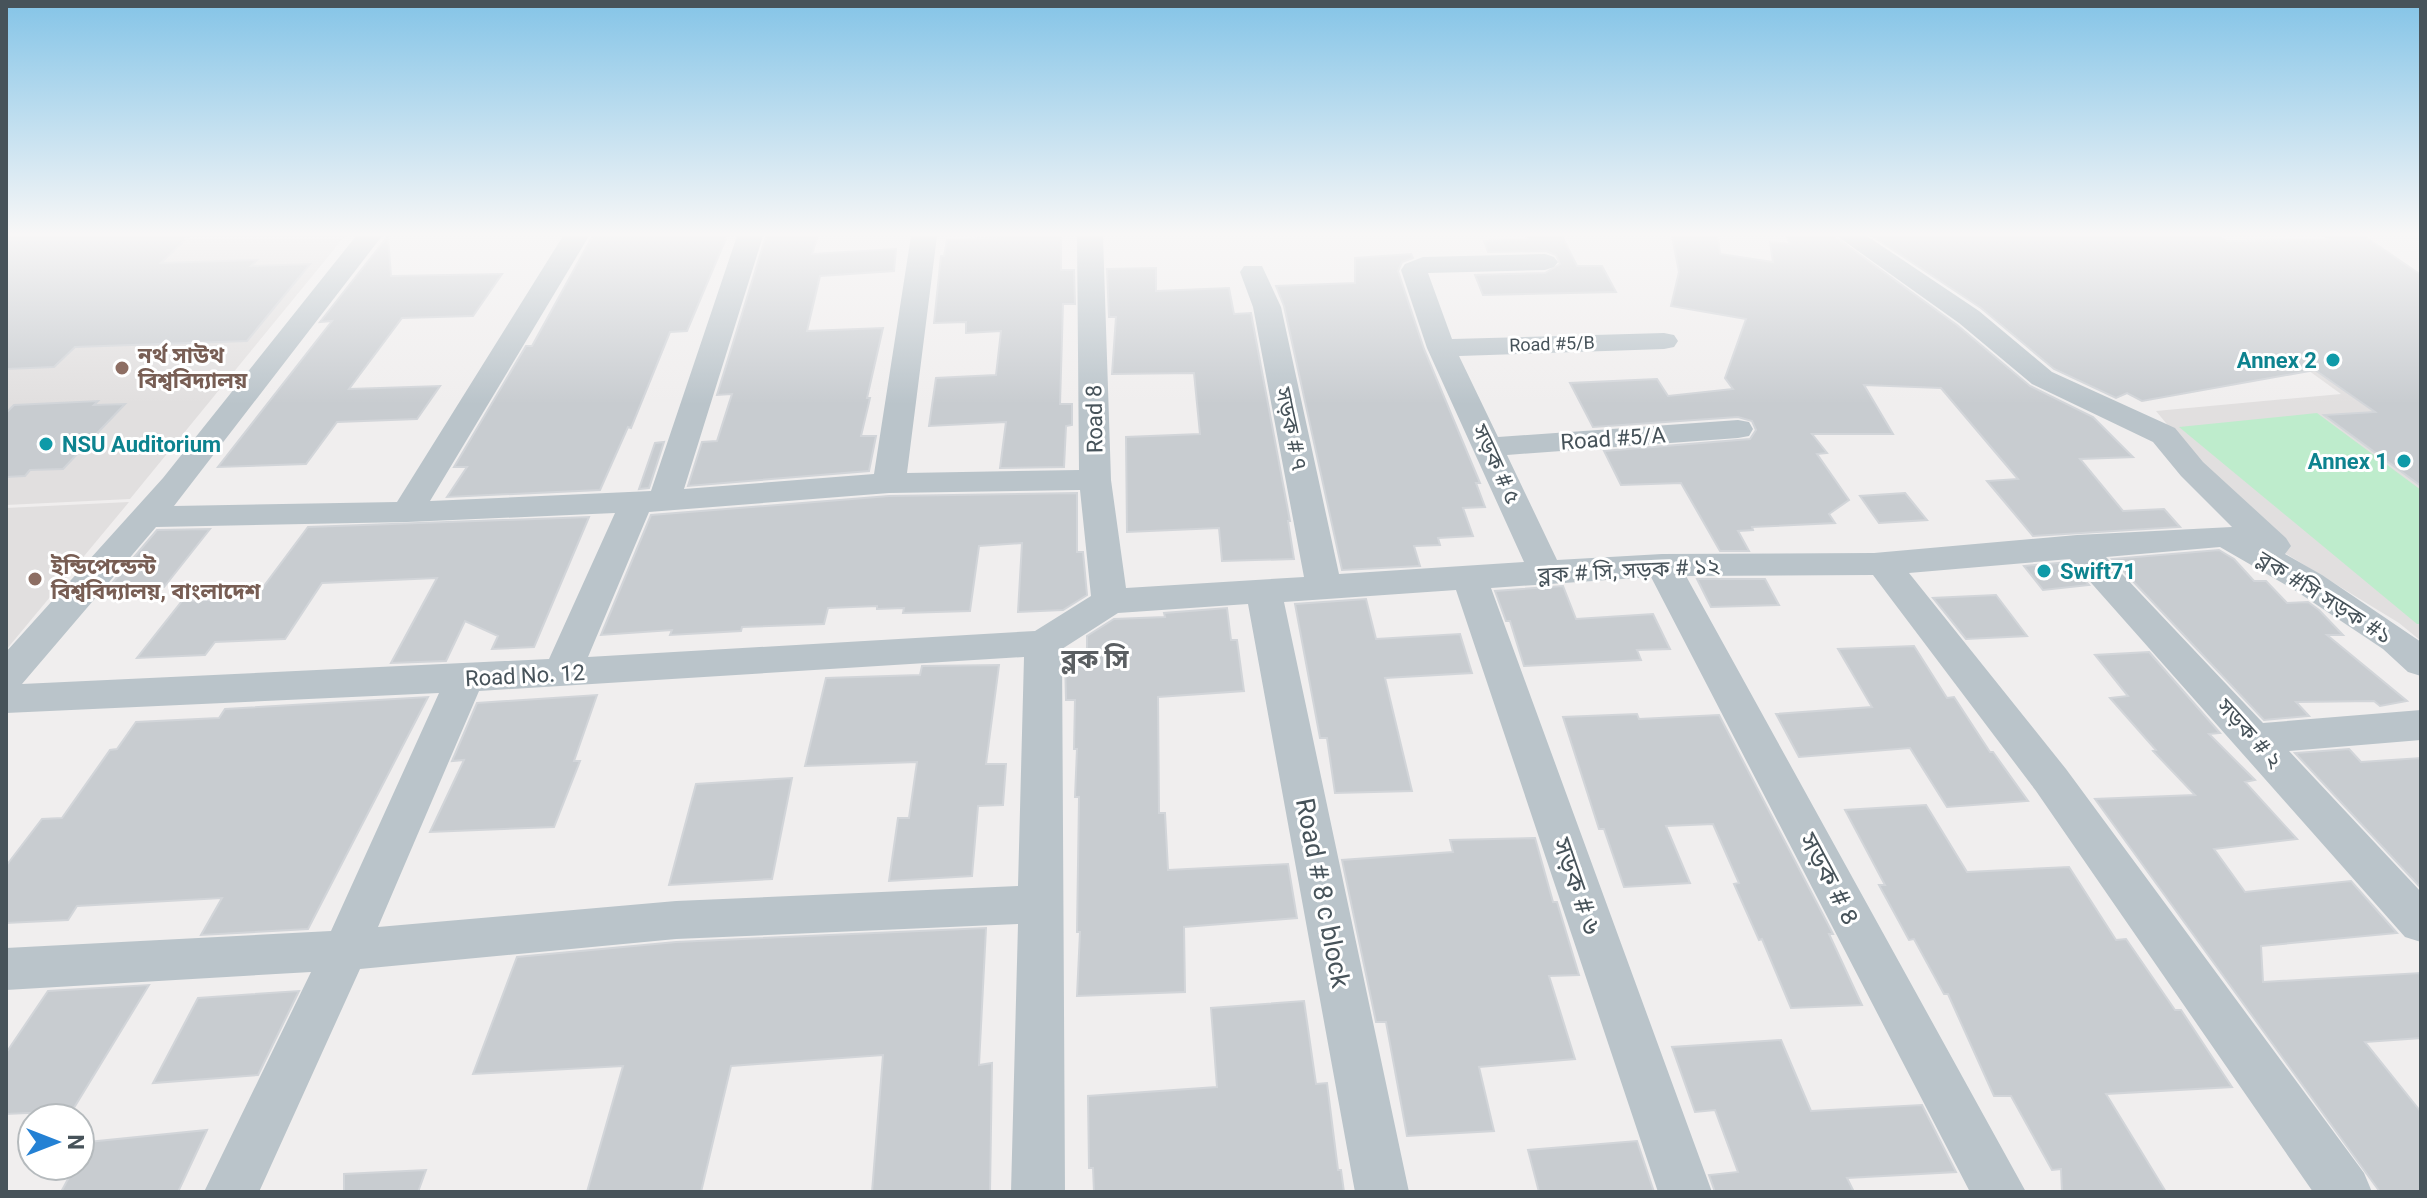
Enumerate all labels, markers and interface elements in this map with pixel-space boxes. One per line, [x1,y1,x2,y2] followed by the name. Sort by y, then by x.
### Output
[1509,332,1595,355] street label: Road #5/B
[137,342,248,393] place label: নর্থ সাউথ বিশ্ববিদ্যালয়
[2237,348,2317,373] place label: Annex 2
[2324,351,2342,369] marker: Annex 2
[113,359,131,377] marker: নর্থ সাউথ বিশ্ববিদ্যালয়
[1270,384,1313,473] street label: সড়ক # ৭
[1081,385,1108,453] street label: Road 8
[1467,420,1526,508] street label: সড়ক # ৫
[1560,422,1667,455] street label: Road #5/A
[62,432,221,457] place label: NSU Auditorium
[37,435,55,453] marker: NSU Auditorium
[2308,449,2388,474] place label: Annex 1
[2395,452,2413,470] marker: Annex 1
[2252,546,2397,649] street label: ব্লক #সি সড়ক #১
[1536,553,1721,588] street label: ব্লক # সি, সড়ক # ১২
[50,554,261,604] place label: ইন্ডিপেন্ডেন্ট বিশ্ববিদ্যালয়, বাংলাদেশ
[2060,559,2136,584] place label: Swift71
[2035,562,2053,580] marker: Swift71
[26,570,44,588] marker: ইন্ডিপেন্ডেন্ট বিশ্ববিদ্যালয়, বাংলাদেশ
[1060,643,1129,675] district label: ব্লক সি
[464,660,586,691] street label: Road No. 12
[2211,693,2287,773] street label: সড়ক # ২
[1290,796,1356,991] street label: Road # 8 c block
[1793,827,1867,930] street label: সড়ক # ৪
[1546,833,1607,938] street label: সড়ক # ৬
[16,1102,96,1182] north arrow
[63,1134,88,1150] text: N

